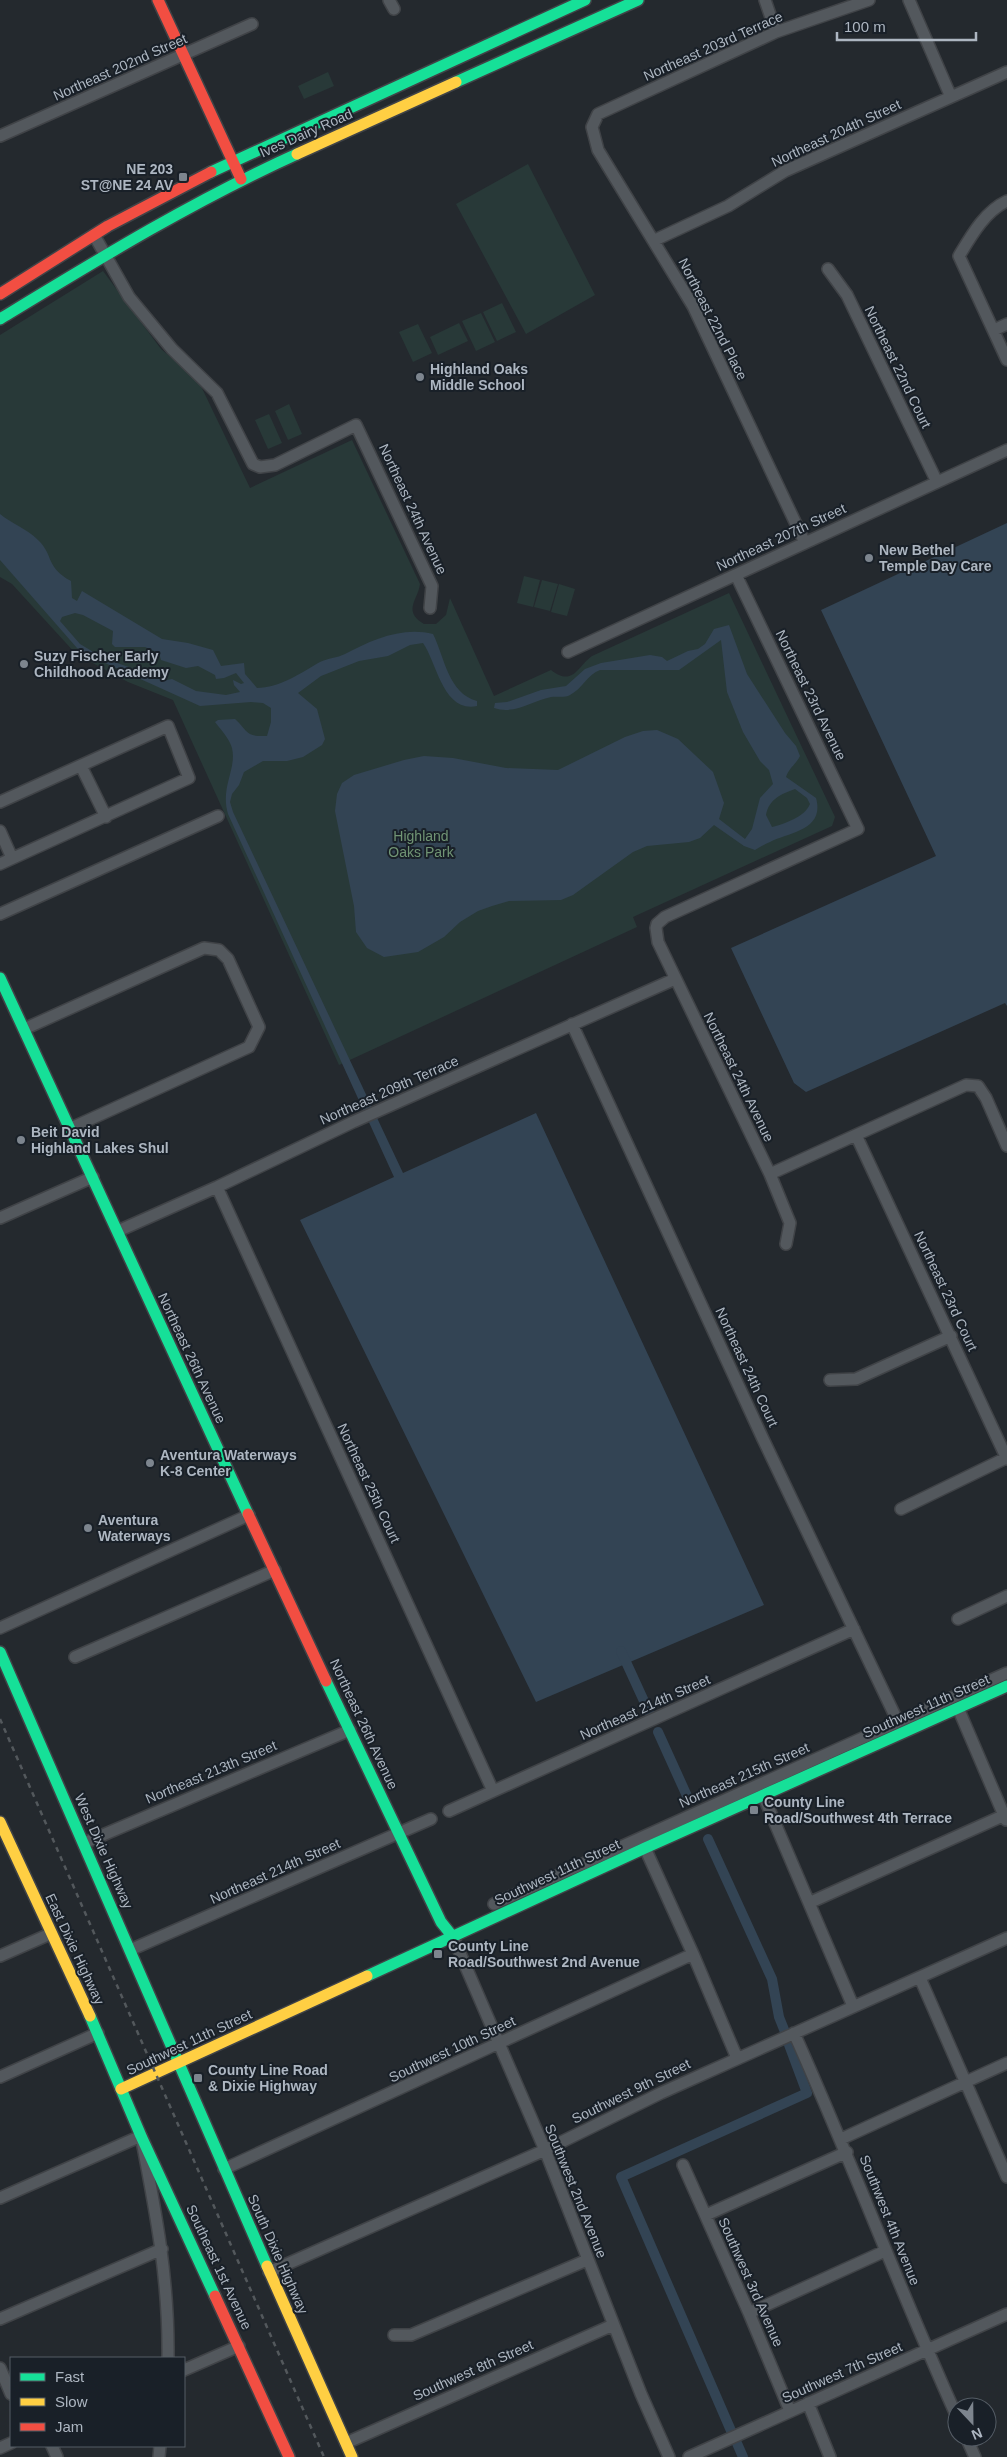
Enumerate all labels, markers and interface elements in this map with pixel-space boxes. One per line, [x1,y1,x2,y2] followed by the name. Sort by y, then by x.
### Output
[641,8,785,84] street label: Northeast 203rd Terrace
[837,10,976,42] scale bar
[844,18,886,35] text: 100 m
[51,30,189,104] street label: Northeast 202nd Street
[769,96,903,170] street label: Northeast 204th Street
[257,105,355,161] street label: Ives Dairy Road
[81,161,174,193] place label: NE 203 ST@NE 24 AV
[177,171,189,183] marker: NE 203 ST@NE 24 AV
[675,255,751,383] street label: Northeast 22nd Place
[861,303,935,431] street label: Northeast 22nd Court
[430,361,528,393] place label: Highland Oaks Middle School
[414,371,426,383] marker: Highland Oaks Middle School
[376,441,450,577] street label: Northeast 24th Avenue
[714,500,848,574] street label: Northeast 207th Street
[879,542,992,574] place label: New Bethel Temple Day Care
[863,552,875,564] marker: New Bethel Temple Day Care
[772,627,850,763] street label: Northeast 23rd Avenue
[34,648,169,680] place label: Suzy Fischer Early Childhood Academy
[18,658,30,670] marker: Suzy Fischer Early Childhood Academy
[388,828,455,860] park label: Highland Oaks Park
[701,1010,777,1145] street label: Northeast 24th Avenue
[317,1052,461,1128] street label: Northeast 209th Terrace
[31,1124,169,1156] place label: Beit David Highland Lakes Shul
[15,1134,27,1146] marker: Beit David Highland Lakes Shul
[911,1228,981,1354] street label: Northeast 23rd Court
[155,1290,229,1426] street label: Northeast 26th Avenue
[712,1305,782,1429] street label: Northeast 24th Court
[334,1421,404,1545] street label: Northeast 25th Court
[160,1447,297,1479] place label: Aventura Waterways K-8 Center
[144,1457,156,1469] marker: Aventura Waterways K-8 Center
[98,1512,171,1544] place label: Aventura Waterways
[82,1522,94,1534] marker: Aventura Waterways
[327,1656,401,1792] street label: Northeast 26th Avenue
[577,1671,713,1743] street label: Northeast 214th Street
[860,1671,992,1741] street label: Southwest 11th Street
[143,1737,279,1807] street label: Northeast 213th Street
[676,1739,812,1811] street label: Northeast 215th Street
[71,1791,137,1911] street label: West Dixie Highway
[764,1794,952,1826] place label: County Line Road/Southwest 4th Terrace
[748,1804,760,1816] marker: County Line Road/Southwest 4th Terrace
[207,1835,343,1907] street label: Northeast 214th Street
[492,1836,622,1908] street label: Southwest 11th Street
[42,1891,108,2007] street label: East Dixie Highway
[448,1938,640,1970] place label: County Line Road/Southwest 2nd Avenue
[432,1948,444,1960] marker: County Line Road/Southwest 2nd Avenue
[124,2006,254,2078] street label: Southwest 11th Street
[386,2013,518,2085] street label: Southwest 10th Street
[569,2055,693,2127] street label: Southwest 9th Street
[208,2062,328,2094] place label: County Line Road & Dixie Highway
[192,2072,204,2084] marker: County Line Road & Dixie Highway
[542,2122,610,2260] street label: Southwest 2nd Avenue
[857,2153,924,2288] street label: Southwest 4th Avenue
[244,2192,312,2316] street label: South Dixie Highway
[183,2202,255,2332] street label: Southeast 1st Avenue
[715,2215,787,2349] street label: Southwest 3rd Avenue
[410,2336,536,2404] street label: Southwest 8th Street
[779,2338,905,2406] street label: Southwest 7th Street
[10,2357,185,2447] legend
[55,2368,85,2385] text: Fast
[55,2393,88,2410] text: Slow
[947,2397,997,2447] north arrow
[55,2418,83,2435] text: Jam
[969,2425,985,2443] text: N

